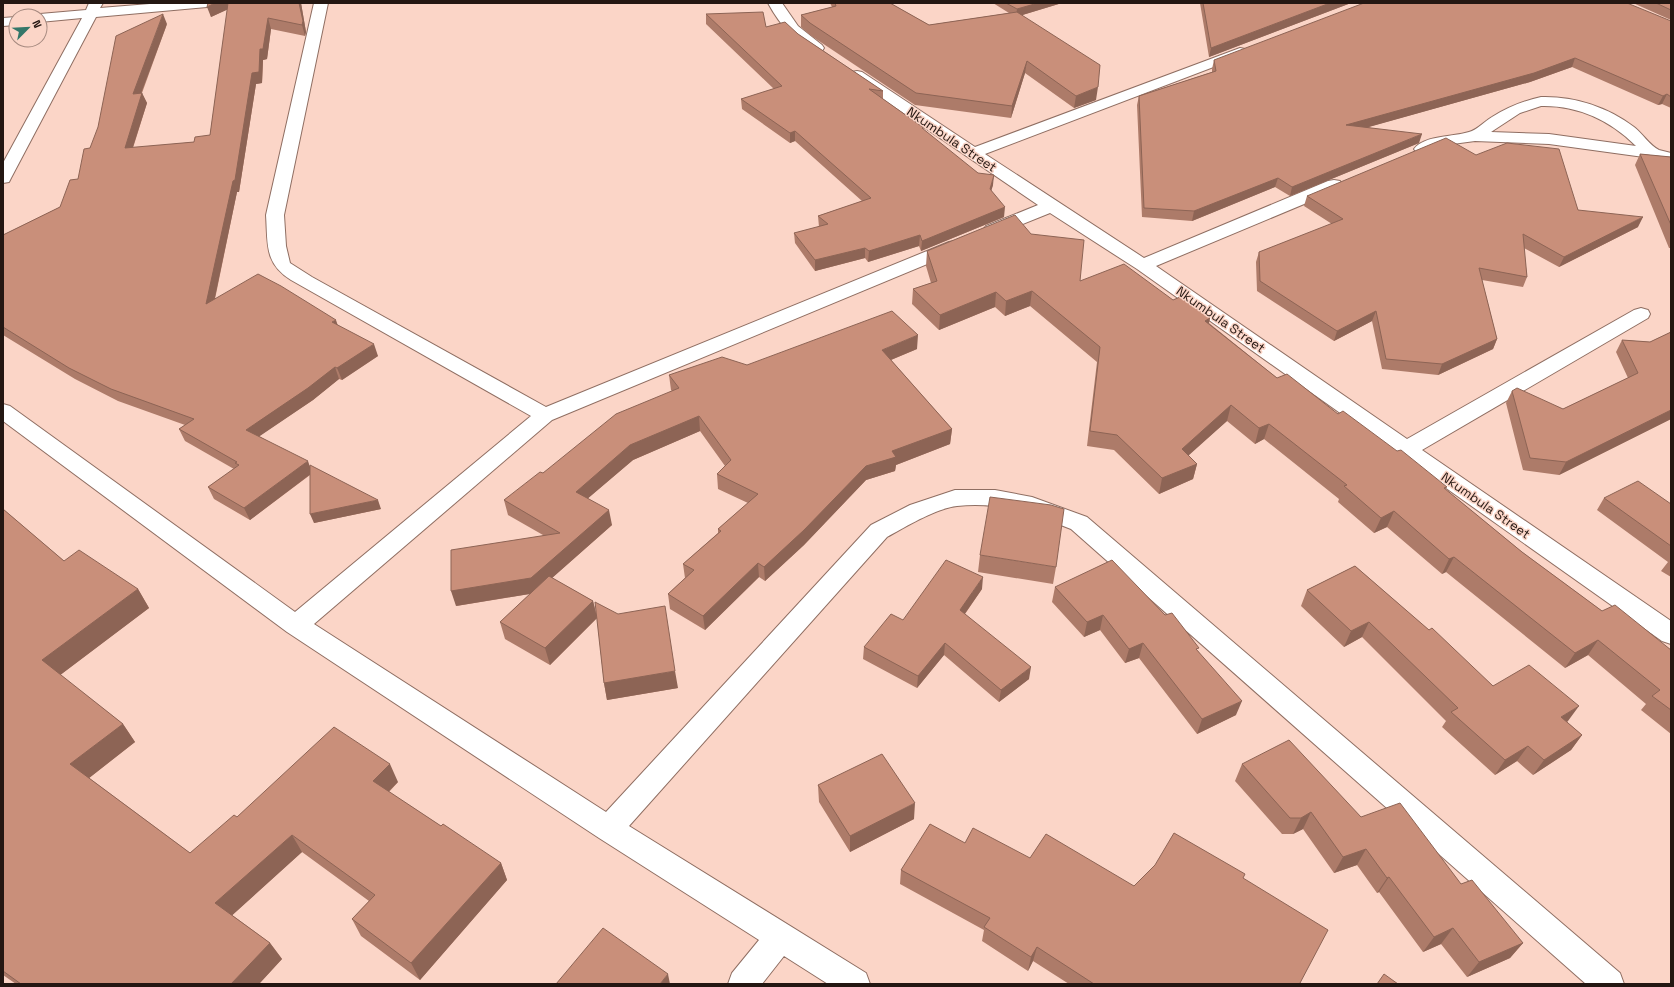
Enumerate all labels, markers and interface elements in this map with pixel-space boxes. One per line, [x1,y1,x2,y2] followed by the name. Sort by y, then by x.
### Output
[8,8,48,48] north arrow
[29,18,45,30] text: N
[904,103,1000,176] street label: Nkumbula Street
[1173,282,1269,356] street label: Nkumbula Street
[1438,468,1534,542] street label: Nkumbula Street

